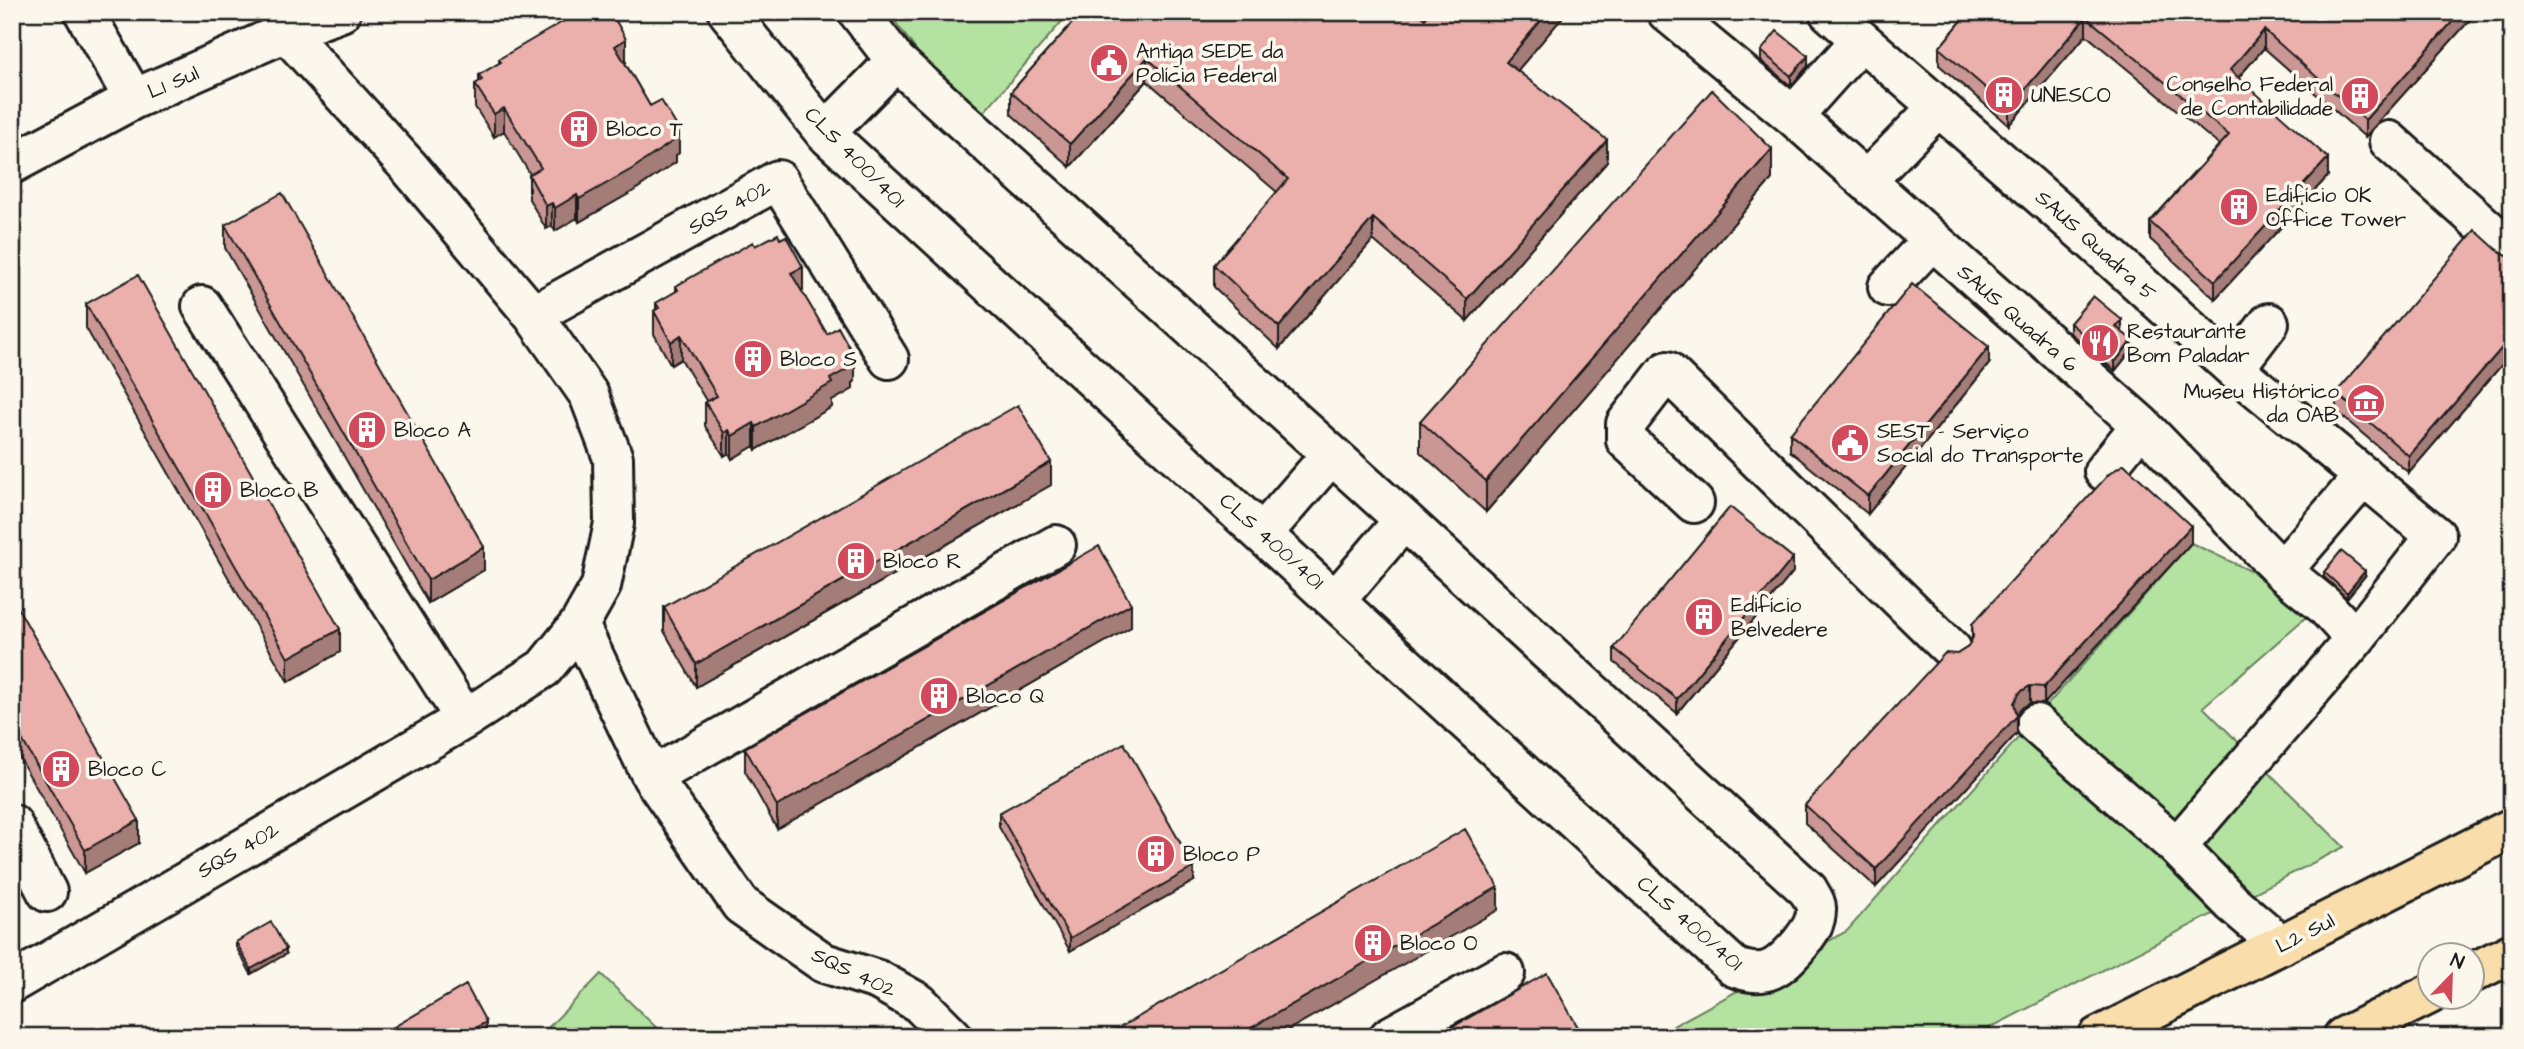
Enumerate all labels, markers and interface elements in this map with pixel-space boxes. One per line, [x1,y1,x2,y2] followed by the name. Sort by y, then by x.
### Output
[1136,37,1284,90] place label: Antiga SEDE da Polícia Federal
[1088,42,1130,84] public building icon: Antiga SEDE da Polícia Federal
[143,59,203,106] street label: L1 Sul
[2166,70,2333,123] place label: Conselho Federal de Contabilidade
[1983,74,2025,116] building icon: UNESCO
[2339,75,2381,117] building icon: Conselho Federal de Contabilidade
[2031,81,2111,110] place label: UNESCO
[798,100,912,214] street label: CLS 400/401
[558,108,600,150] building icon: Bloco T
[606,115,684,144] place label: Bloco T
[683,173,776,242] street label: SQS 402
[2266,181,2406,234] place label: Edifício OK Office Tower
[2029,183,2162,308] street label: SAUS Quadra 5
[2218,186,2260,228] building icon: Edifício OK Office Tower
[1951,258,2084,379] street label: SAUS Quadra 6
[2127,317,2250,370] place label: Restaurante Bom Paladar
[2079,322,2121,364] restaurant icon: Restaurante Bom Paladar
[732,338,774,380] building icon: Bloco S
[780,345,857,374] place label: Bloco S
[2183,377,2339,430] place label: Museu Histórico da OAB
[2345,382,2387,424] museum icon: Museu Histórico da OAB
[346,409,388,451] building icon: Bloco A
[394,416,472,445] place label: Bloco A
[1877,417,2084,471] place label: SEST - Serviço Social do Transporte
[1829,422,1871,464] public building icon: SEST - Serviço Social do Transporte
[192,469,234,511] building icon: Bloco B
[240,476,319,505] place label: Bloco B
[1213,486,1331,596] street label: CLS 400/401
[835,540,877,582] building icon: Bloco R
[883,547,962,576] place label: Bloco R
[1731,591,1828,644] place label: Edifício Belvedere
[1683,596,1725,638] building icon: Edifício Belvedere
[918,675,960,717] building icon: Bloco Q
[966,682,1045,711] place label: Bloco Q
[40,748,82,790] building icon: Bloco C
[88,755,167,784] place label: Bloco C
[192,815,284,885] street label: SQS 402
[1135,833,1177,875] building icon: Bloco P
[1183,840,1261,869] place label: Bloco P
[1630,869,1749,978] street label: CLS 400/401
[2271,906,2340,961] street label: L2 Sul
[1352,922,1394,964] building icon: Bloco O
[1400,929,1478,958] place label: Bloco O
[807,940,901,1005] street label: SQS 402
[2416,940,2486,1010] north arrow
[2446,947,2468,977] text: N

